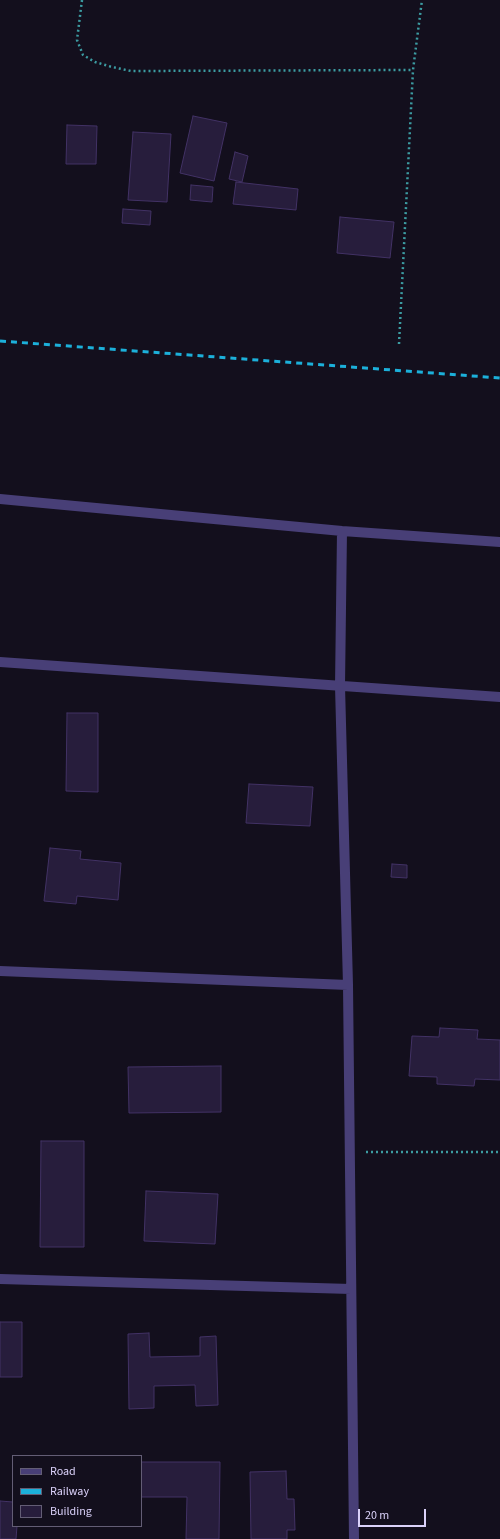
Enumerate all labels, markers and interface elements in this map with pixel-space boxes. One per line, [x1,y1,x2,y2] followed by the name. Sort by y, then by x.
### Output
[12,1455,142,1527] legend
[50,1463,76,1480] text: Road
[50,1483,89,1500] text: Railway
[360,1501,428,1527] scale bar
[50,1503,92,1520] text: Building
[365,1507,389,1524] text: 20 m

